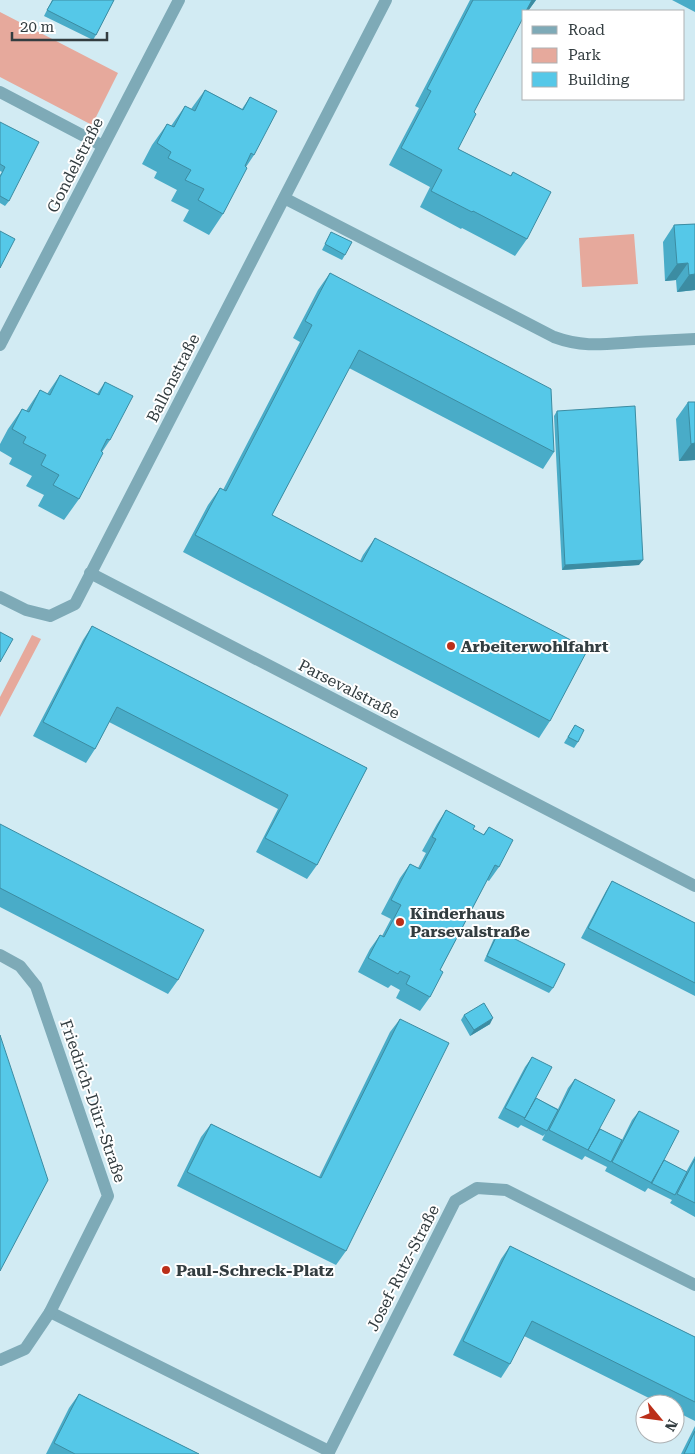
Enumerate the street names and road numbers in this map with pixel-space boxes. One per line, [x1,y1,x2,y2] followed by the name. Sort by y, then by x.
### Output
[43,114,107,216] street label: Gondelstraße
[143,330,204,425] street label: Ballonstraße
[295,655,403,723] street label: Parsevalstraße
[56,1017,130,1185] street label: Friedrich-Dürr-Straße
[363,1201,443,1334] street label: Josef-Rutz-Straße

